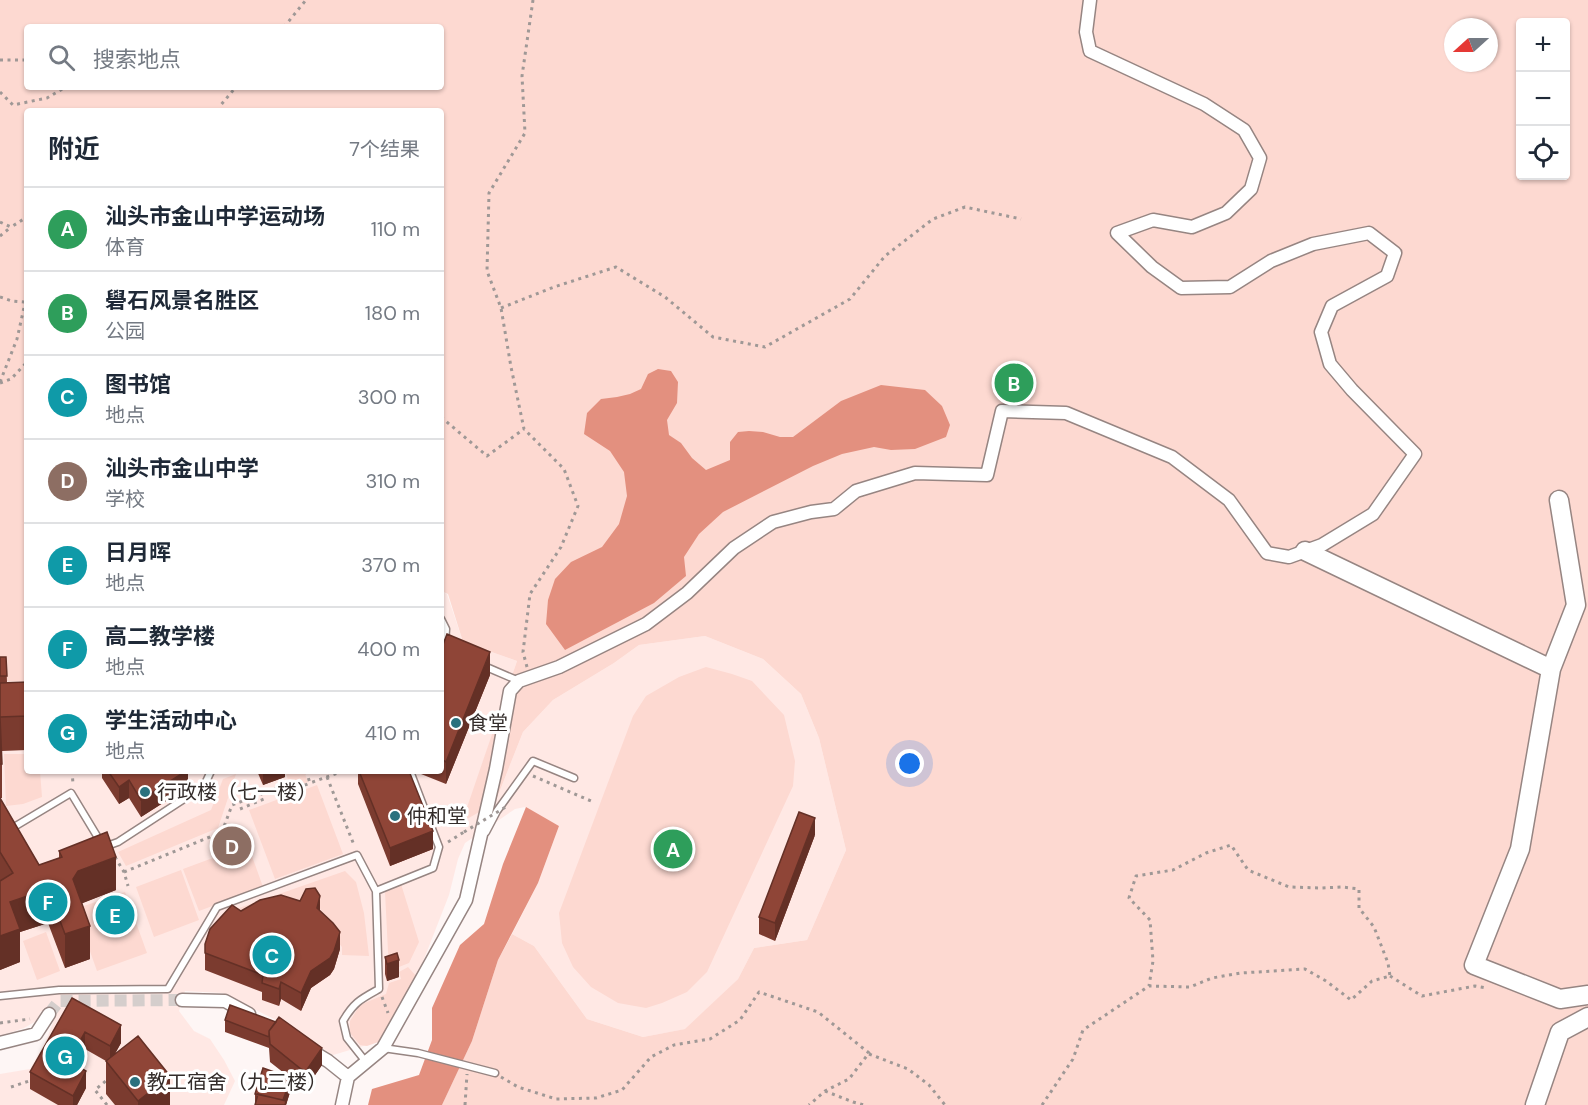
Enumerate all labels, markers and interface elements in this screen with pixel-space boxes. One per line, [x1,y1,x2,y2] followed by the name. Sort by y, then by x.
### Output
[1444,18,1498,72] north arrow
[1516,18,1570,180] map controls
[1516,18,1570,72] button: +
[24,24,444,90] search box
[45,41,78,74] icon: search
[93,45,181,74] text: 搜索地点
[1516,72,1570,126] button: −
[1516,126,1570,180] button: locate
[48,132,100,166] text: 附近
[349,136,420,162] text: 7个结果
[105,202,325,231] text: 汕头市金山中学运动场
[60,216,75,242] text: A
[371,216,420,242] text: 110 m
[105,234,145,260] text: 体育
[105,286,259,315] text: 礐石风景名胜区
[61,300,74,326] text: B
[365,300,420,326] text: 180 m
[105,318,145,344] text: 公园
[994,360,1034,406] pin: B
[105,370,171,399] text: 图书馆
[60,384,75,410] text: C
[358,384,420,410] text: 300 m
[105,402,145,428] text: 地点
[105,454,259,483] text: 汕头市金山中学
[60,468,75,494] text: D
[365,468,420,494] text: 310 m
[105,486,145,512] text: 学校
[105,538,171,567] text: 日月晖
[62,552,73,578] text: E
[361,552,420,578] text: 370 m
[105,570,145,596] text: 地点
[105,622,215,651] text: 高二教学楼
[62,636,73,662] text: F
[357,636,420,662] text: 400 m
[105,654,145,680] text: 地点
[105,706,237,735] text: 学生活动中心
[468,710,508,736] place label: 食堂
[449,716,463,730] marker: 食堂
[60,720,75,746] text: G
[365,720,420,746] text: 410 m
[105,738,145,764] text: 地点
[895,749,924,778] your location
[157,779,317,805] place label: 行政楼（七一楼）
[138,785,152,799] marker: 行政楼（七一楼）
[407,803,467,829] place label: 仲和堂
[388,809,402,823] marker: 仲和堂
[212,824,252,868] pin: D
[654,826,692,872] pin: A
[28,880,68,924] pin: F
[96,892,134,938] pin: E
[252,932,292,978] pin: C
[46,1034,84,1078] pin: G
[147,1069,327,1095] place label: 教工宿舍（九三楼）
[128,1075,142,1089] marker: 教工宿舍（九三楼）

